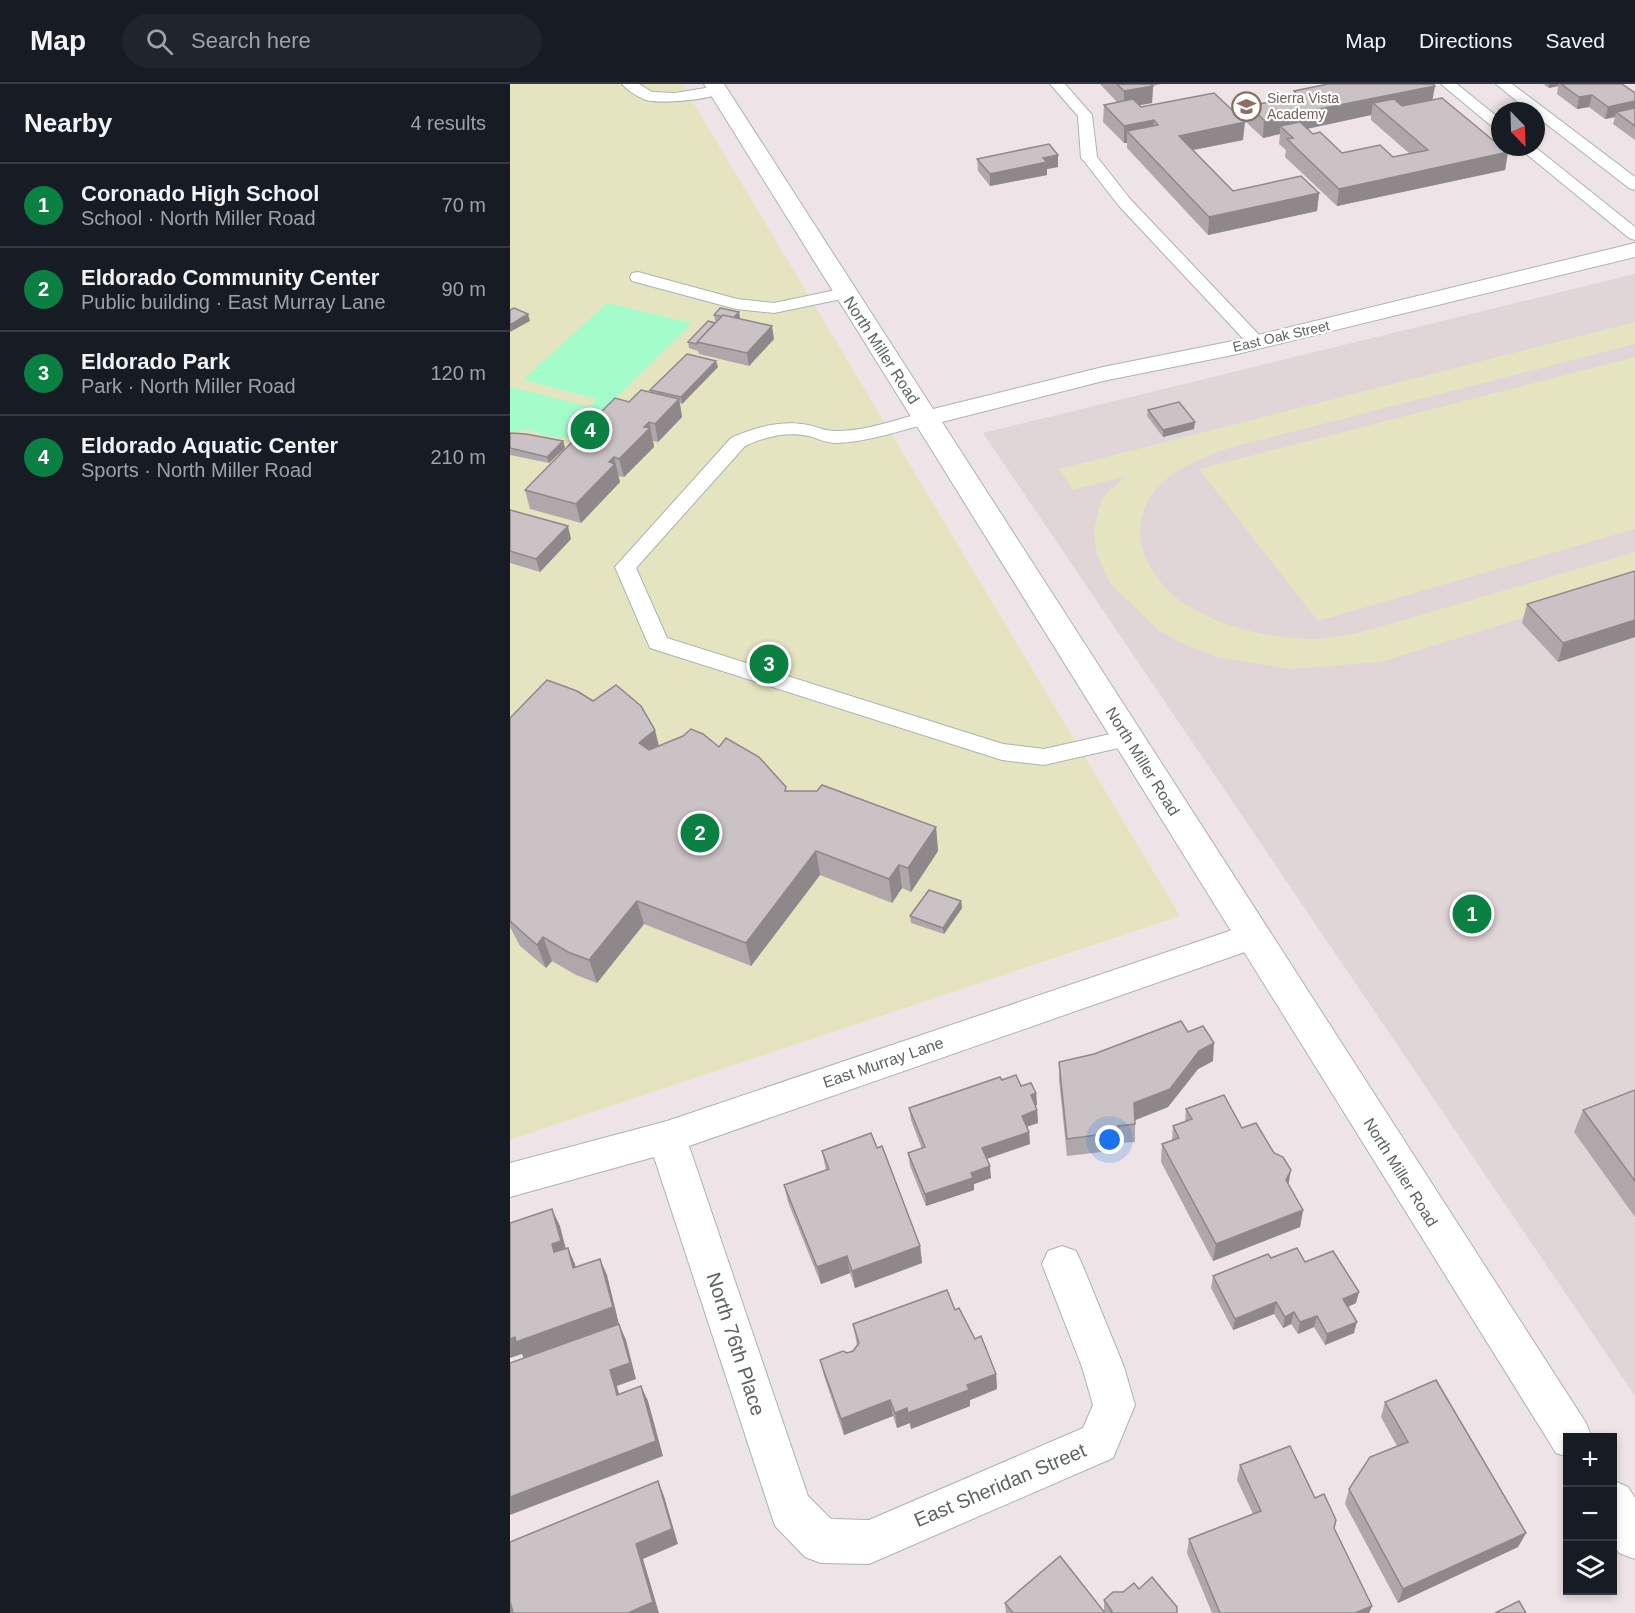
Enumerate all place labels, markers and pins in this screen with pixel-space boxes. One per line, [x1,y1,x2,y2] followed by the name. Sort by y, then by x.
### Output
[1230,90,1262,122] school or university icon: Sierra Vista Academy
[1267,90,1339,122] place label: Sierra Vista Academy
[570,408,610,452] pin: 4
[750,642,788,686] pin: 3
[680,810,720,855] pin: 2
[1452,892,1492,936] pin: 1

